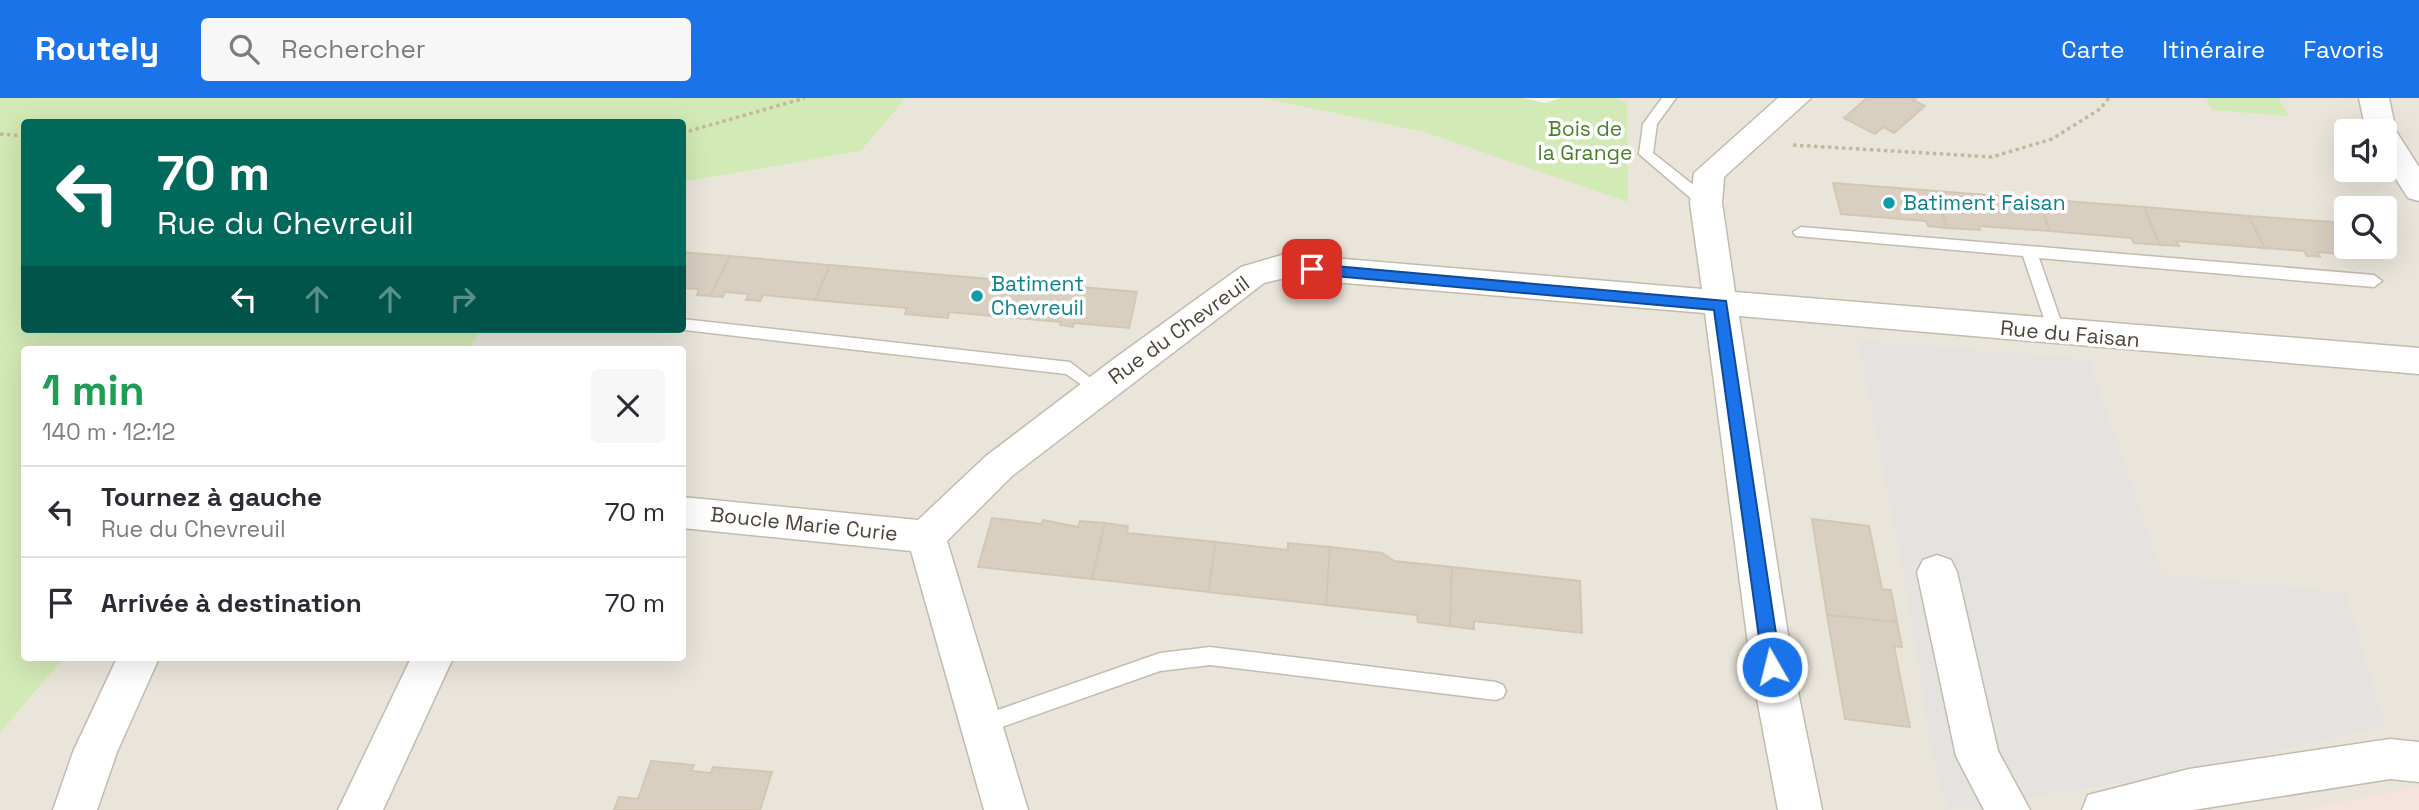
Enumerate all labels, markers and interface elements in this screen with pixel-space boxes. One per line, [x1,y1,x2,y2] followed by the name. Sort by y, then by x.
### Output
[201,18,691,81] search box
[35,28,159,70] text: Routely
[225,30,263,68] icon: search
[281,32,426,66] text: Rechercher
[2061,34,2124,65] text: Carte
[2162,34,2265,65] text: Itinéraire
[2303,34,2384,65] text: Favoris
[1538,115,1632,166] park label: Bois de la Grange
[2334,119,2397,259] map controls
[2334,119,2397,182] button: sound
[157,142,270,204] text: 70 m
[42,147,133,238] icon: left
[1903,189,2066,216] place label: Batiment Faisan
[1881,195,1897,211] marker: Batiment Faisan
[2334,196,2397,259] button: search
[157,203,414,243] text: Rue du Chevreuil
[1282,239,1342,299] pin
[1293,250,1331,288] icon: arrive
[1103,269,1255,390] street label: Rue du Chevreuil
[991,270,1084,321] place label: Batiment Chevreuil
[225,280,263,318] icon: left
[298,280,336,318] icon: ahead
[371,280,409,318] icon: ahead
[444,280,482,318] icon: right
[969,288,985,304] marker: Batiment Chevreuil
[1999,314,2141,353] street label: Rue du Faisan
[42,364,145,417] text: 1 min
[591,369,665,443] button: close
[42,417,175,447] text: 140 m · 12:12
[101,480,322,514] text: Tournez à gauche
[42,493,80,531] icon: left
[605,495,665,529] text: 70 m
[709,500,899,547] street label: Boucle Marie Curie
[101,514,286,544] text: Rue du Chevreuil
[42,584,80,622] icon: arrive
[101,586,362,620] text: Arrivée à destination
[605,586,665,620] text: 70 m
[1735,630,1809,704] position arrow

